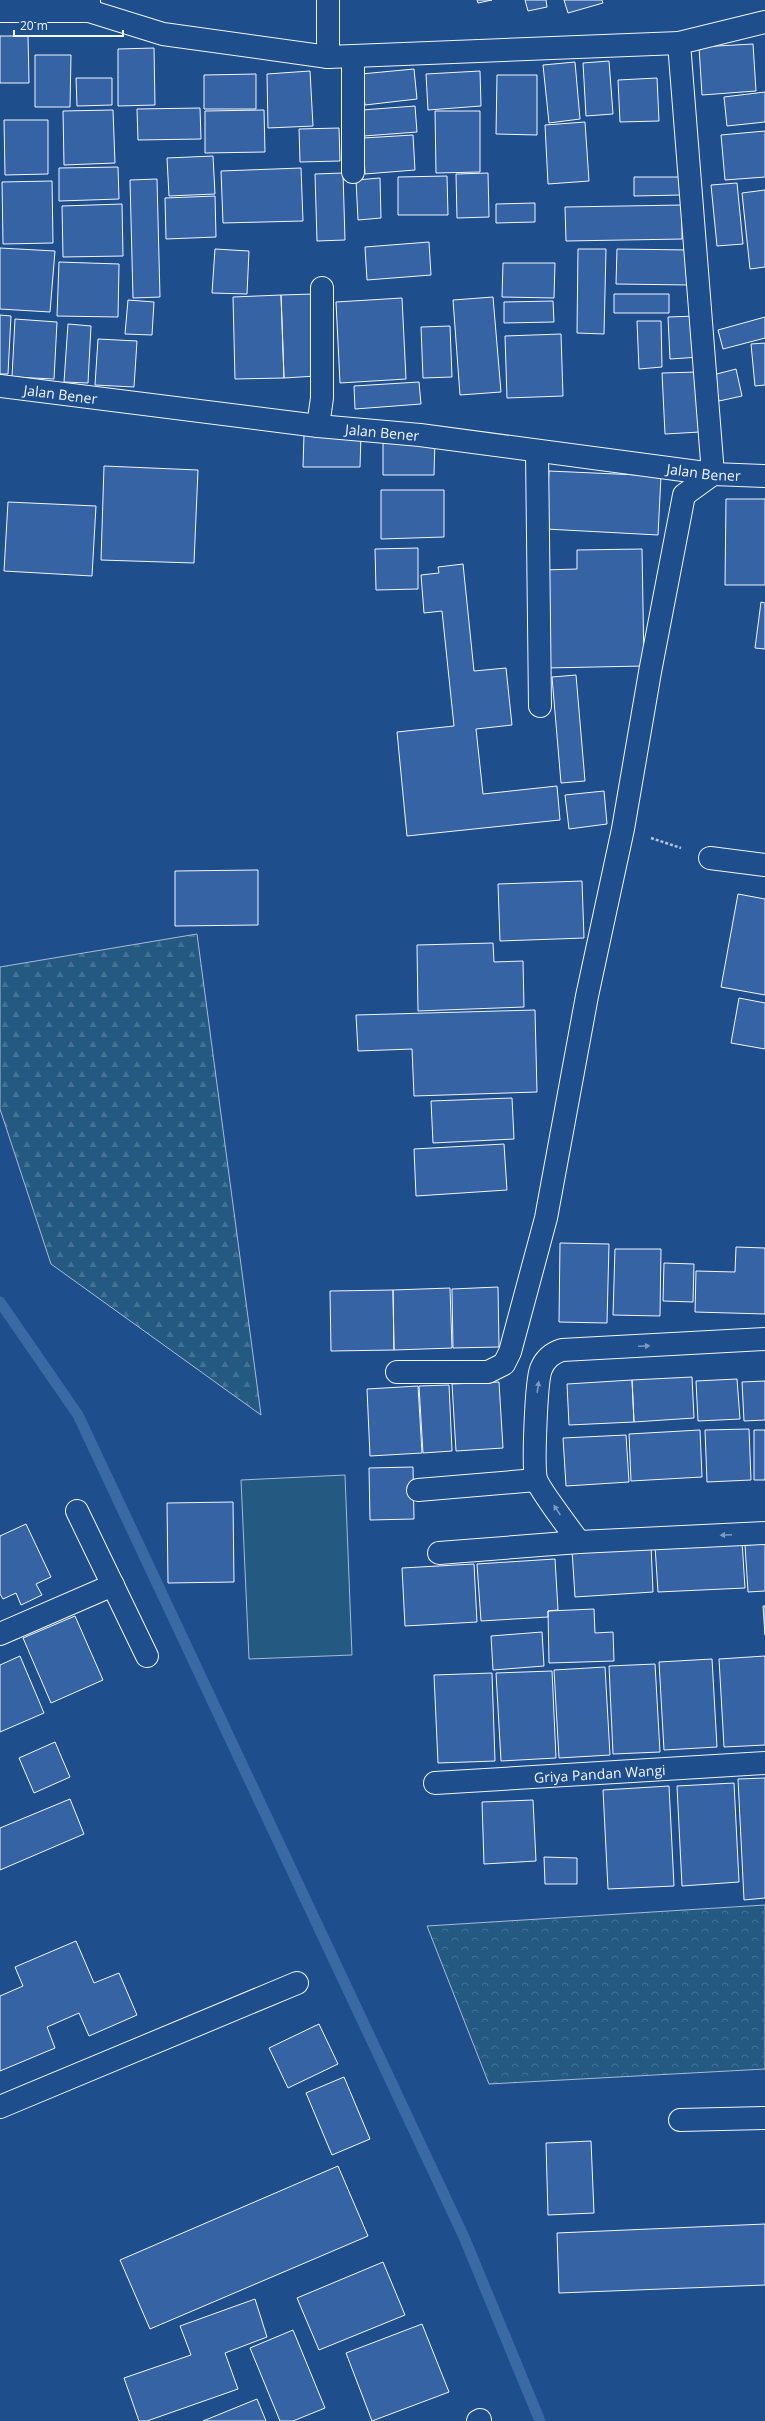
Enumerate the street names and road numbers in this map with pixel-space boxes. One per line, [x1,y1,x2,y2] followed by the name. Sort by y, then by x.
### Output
[21,379,99,408] street label: Jalan Bener
[342,419,420,444] street label: Jalan Bener
[664,458,741,485] street label: Jalan Bener
[533,1760,666,1786] street label: Griya Pandan Wangi

